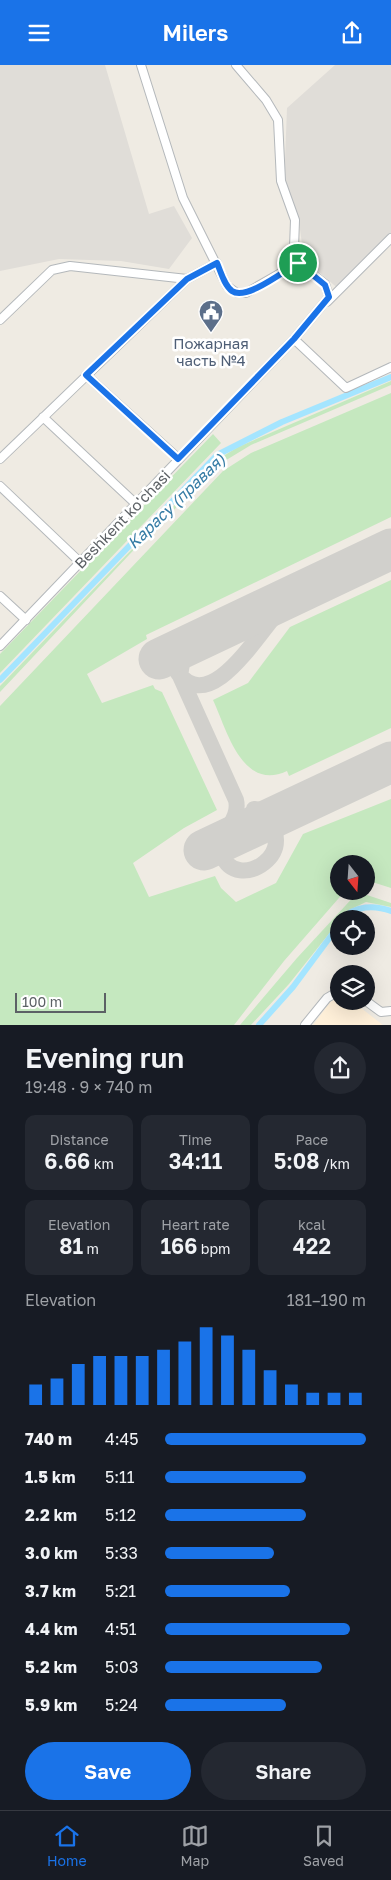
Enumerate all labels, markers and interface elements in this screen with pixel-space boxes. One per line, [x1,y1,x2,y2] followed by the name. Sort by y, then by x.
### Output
[25,19,53,47] icon: menu
[163,19,228,46] text: Milers
[338,19,366,47] icon: share
[277,242,319,284] pin
[284,249,312,277] icon: arrive
[198,299,224,333] public building icon: Пожарная часть №4
[173,334,249,369] place label: Пожарная часть №4
[123,449,230,553] water label: Карасу (правая)
[70,466,174,572] street label: Beshkent ko'chasi
[330,855,375,900] north arrow
[330,855,375,1010] map controls
[330,910,375,955] button: locate
[330,965,375,1010] button: layers
[15,990,106,1013] scale bar
[22,993,62,1010] text: 100 m
[25,1041,184,1074] text: Evening run
[314,1042,366,1094] button: share
[25,1077,152,1097] text: 19:48 · 9 × 740 m
[50,1131,109,1148] text: Distance
[179,1131,212,1148] text: Time
[295,1131,328,1148] text: Pace
[44,1148,90,1174] text: 6.66
[169,1148,222,1174] text: 34:11
[274,1148,319,1174] text: 5:08
[90,1155,114,1172] text: km
[319,1155,350,1172] text: /km
[48,1216,110,1233] text: Elevation
[161,1216,230,1233] text: Heart rate
[298,1216,326,1233] text: kcal
[59,1233,83,1259] text: 81
[161,1233,197,1259] text: 166
[293,1233,331,1259] text: 422
[83,1240,99,1257] text: m
[197,1240,230,1257] text: bpm
[25,1290,96,1310] text: Elevation
[287,1290,366,1310] text: 181–190 m
[25,1429,72,1449] text: 740 m
[105,1429,139,1449] text: 4:45
[25,1467,75,1487] text: 1.5 km
[105,1467,135,1487] text: 5:11
[25,1505,77,1525] text: 2.2 km
[105,1505,136,1525] text: 5:12
[25,1543,78,1563] text: 3.0 km
[105,1543,138,1563] text: 5:33
[25,1581,76,1601] text: 3.7 km
[105,1581,136,1601] text: 5:21
[25,1619,77,1639] text: 4.4 km
[105,1619,137,1639] text: 4:51
[25,1657,77,1677] text: 5.2 km
[105,1657,138,1677] text: 5:03
[25,1695,77,1715] text: 5.9 km
[105,1695,138,1715] text: 5:24
[25,1742,191,1800] button: Save
[201,1742,366,1800] button: Share
[47,1822,87,1869] tab: Home
[181,1822,209,1869] tab: Map
[303,1822,344,1869] tab: Saved

